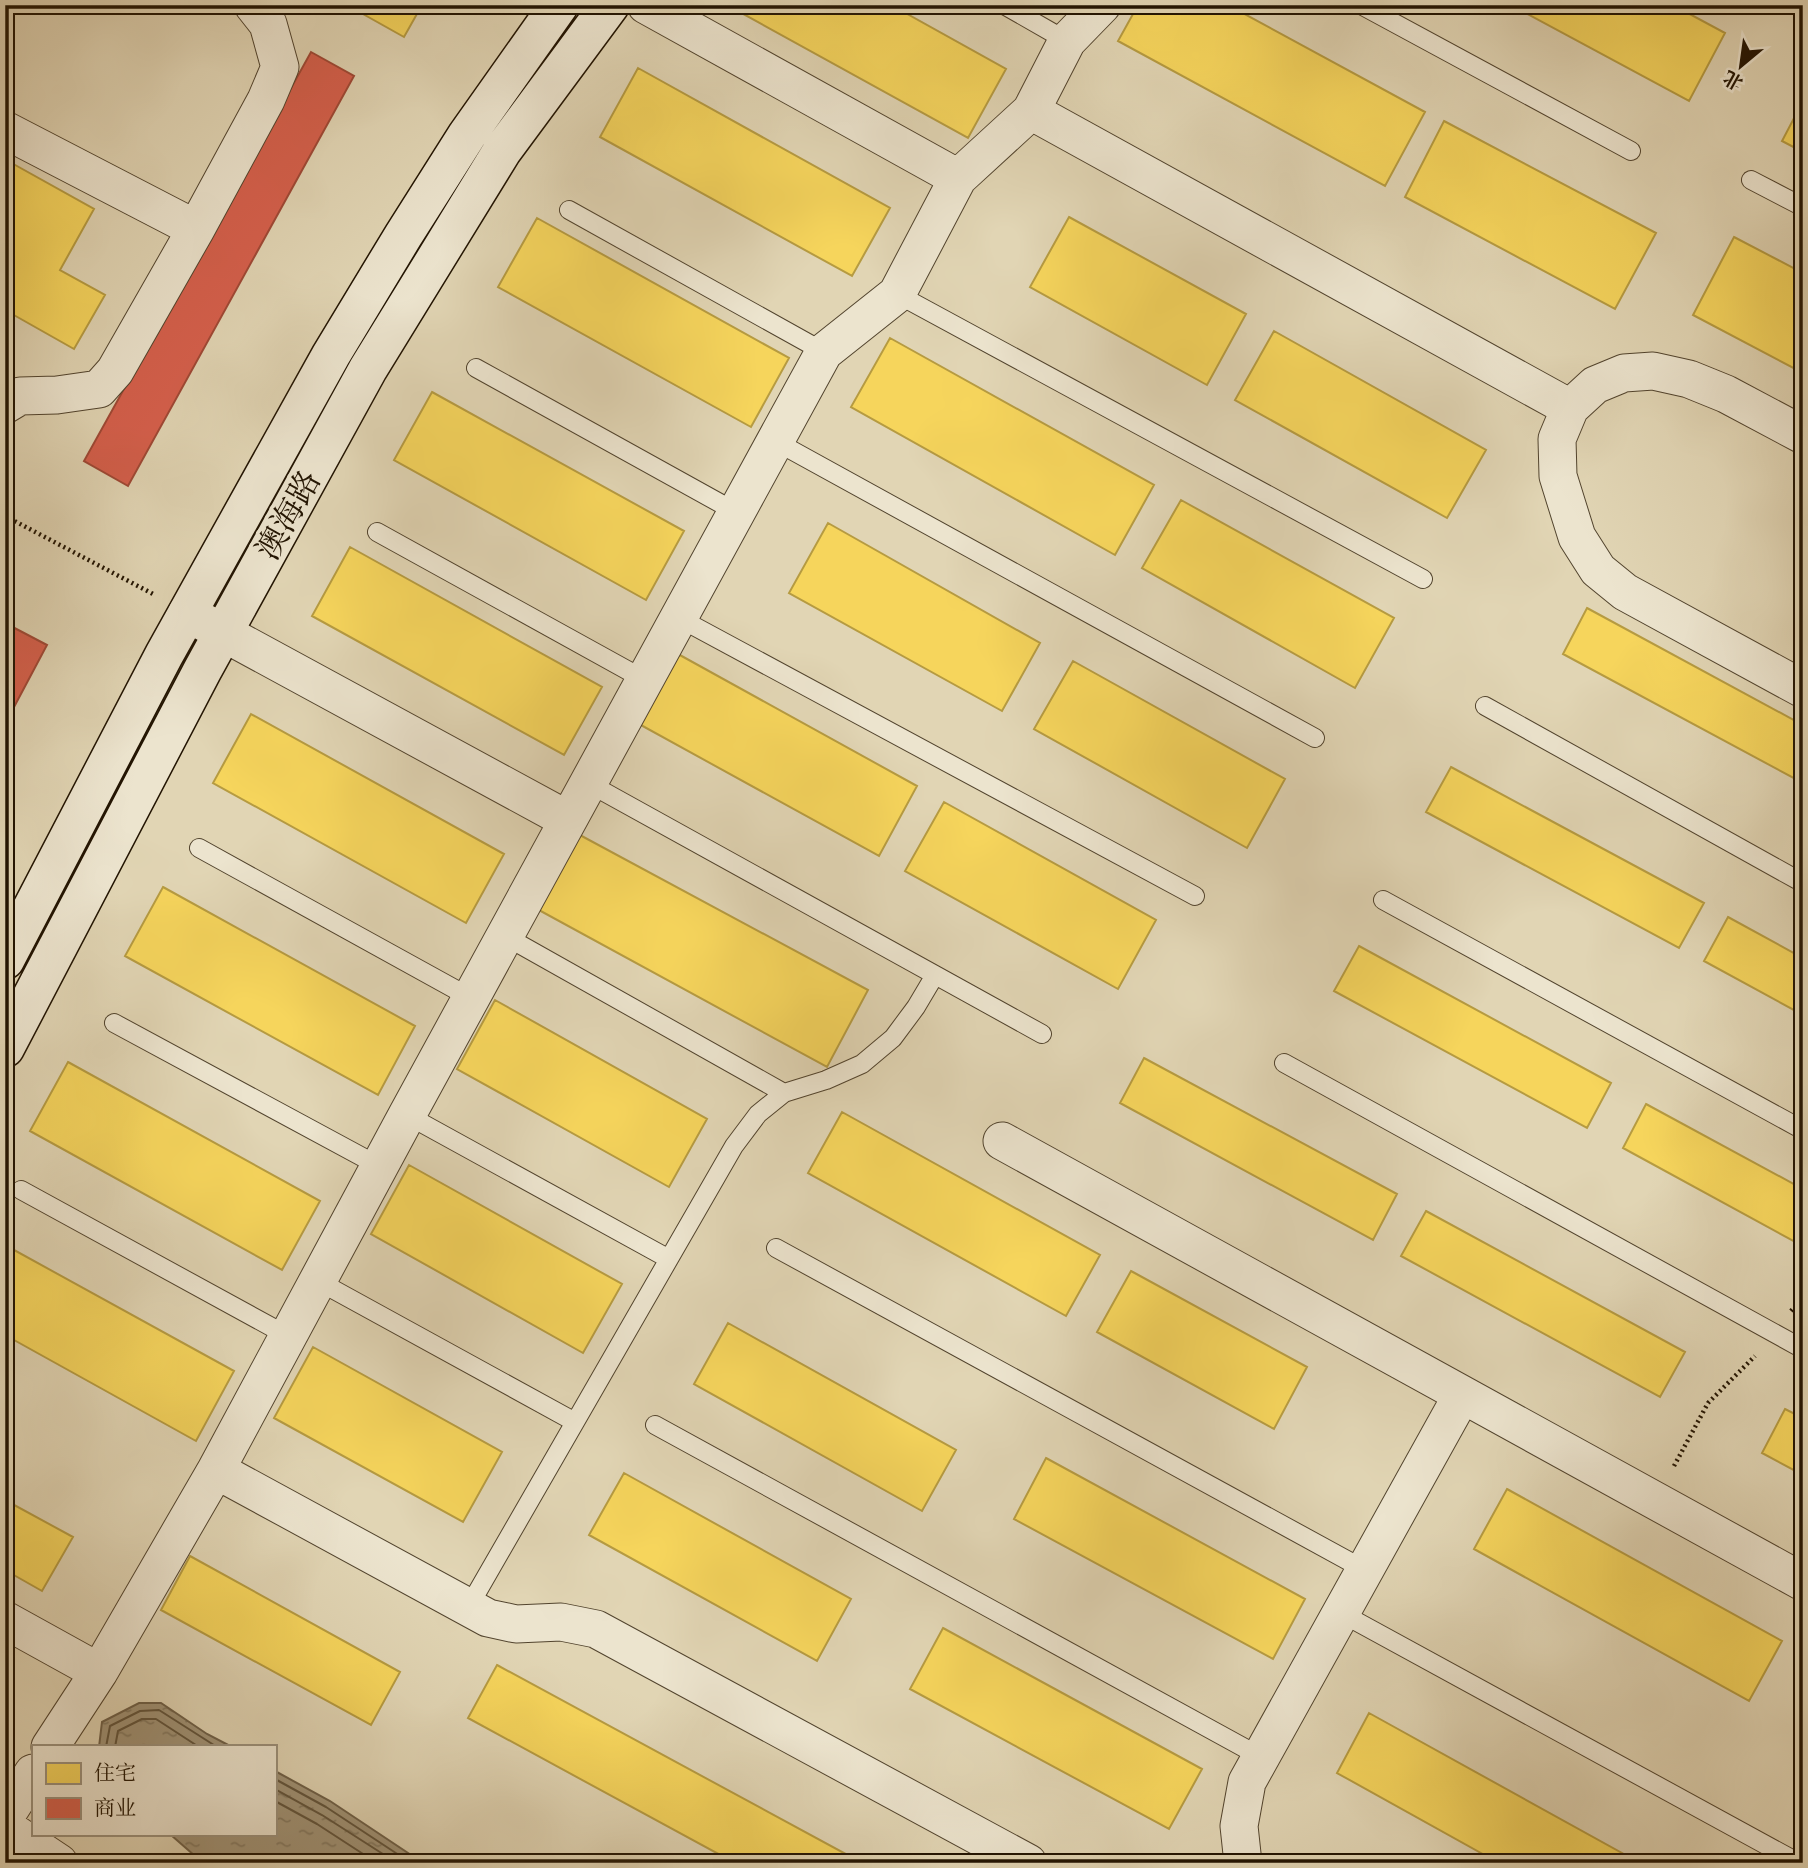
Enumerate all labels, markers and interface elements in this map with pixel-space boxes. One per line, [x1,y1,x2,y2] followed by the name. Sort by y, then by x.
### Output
[1706,32,1776,102] north arrow
[1719,65,1747,96] text: 北
[246,463,330,567] street label: 澳海路
[32,1745,276,1836] legend
[94,1759,136,1786] text: 住宅
[94,1794,136,1821] text: 商业

